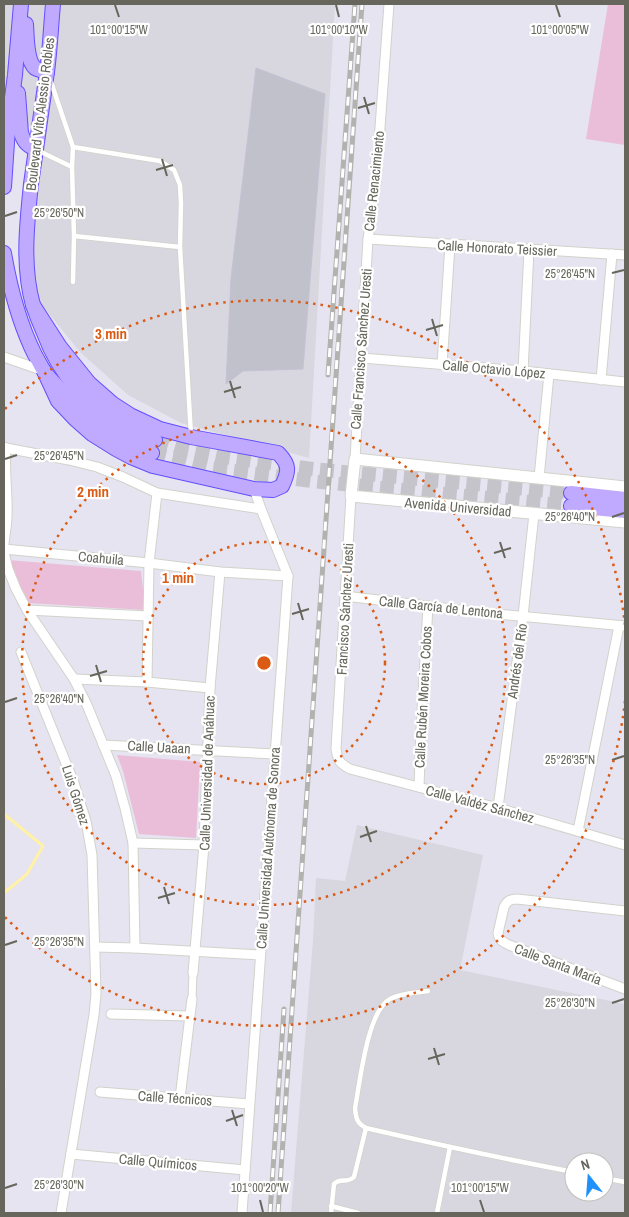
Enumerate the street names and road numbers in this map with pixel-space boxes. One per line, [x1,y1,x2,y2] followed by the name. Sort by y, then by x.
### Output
[22,36,58,192] street label: Boulevard Vito Alessio Robles
[360,130,388,232] street label: Calle Renacimiento
[437,236,557,260] street label: Calle Honorato Teissier
[346,268,376,430] street label: Calle Francisco Sánchez Uresti
[442,356,547,382] street label: Calle Octavio López
[403,493,512,521] street label: Avenida Universidad
[333,543,357,675] street label: Francisco Sánchez Uresti
[77,547,125,569] street label: Coahuila
[378,592,504,623] street label: Calle García de Lentona
[503,622,531,701] street label: Andrés del Río
[410,625,436,769] street label: Calle Rubén Moreira Cobos
[195,695,219,851] street label: Calle Universidad de Anáhuac
[127,736,191,758] street label: Calle Uaaan
[252,746,284,950] street label: Calle Universidad Autónoma de Sonora
[58,763,94,827] street label: Luis Gómez
[424,781,536,827] street label: Calle Valdéz Sánchez
[512,939,605,989] street label: Calle Santa María
[137,1086,213,1110] street label: Calle Técnicos
[118,1150,198,1174] street label: Calle Químicos

